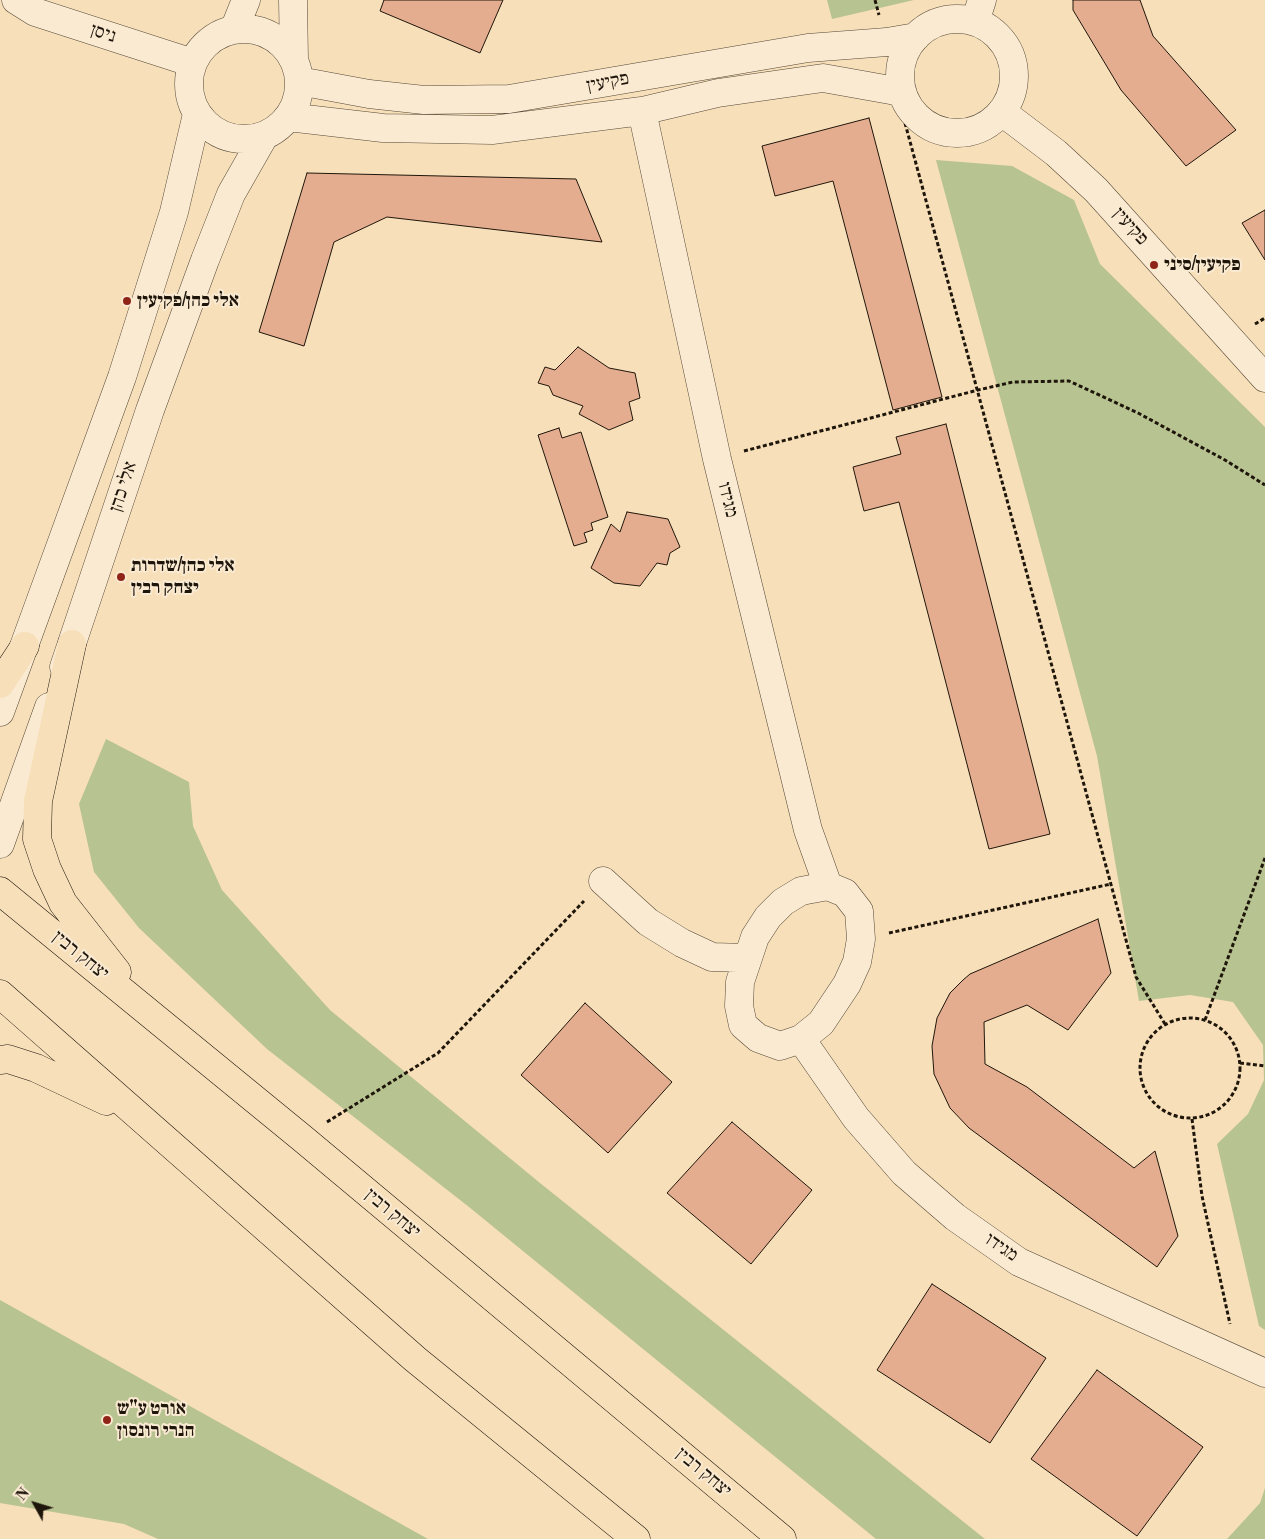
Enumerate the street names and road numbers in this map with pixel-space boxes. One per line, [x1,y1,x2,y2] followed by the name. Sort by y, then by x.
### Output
[87,19,119,49] street label: ניסן
[585,68,631,98] street label: פקיעין
[1107,203,1153,251] street label: פקיעין
[105,459,143,515] street label: אלי כהן
[712,480,742,520] street label: מגידו
[47,926,113,986] street label: יצחק רבין
[359,1184,425,1244] street label: יצחק רבין
[980,1229,1022,1267] street label: מגידו
[670,1443,736,1503] street label: יצחק רבין

